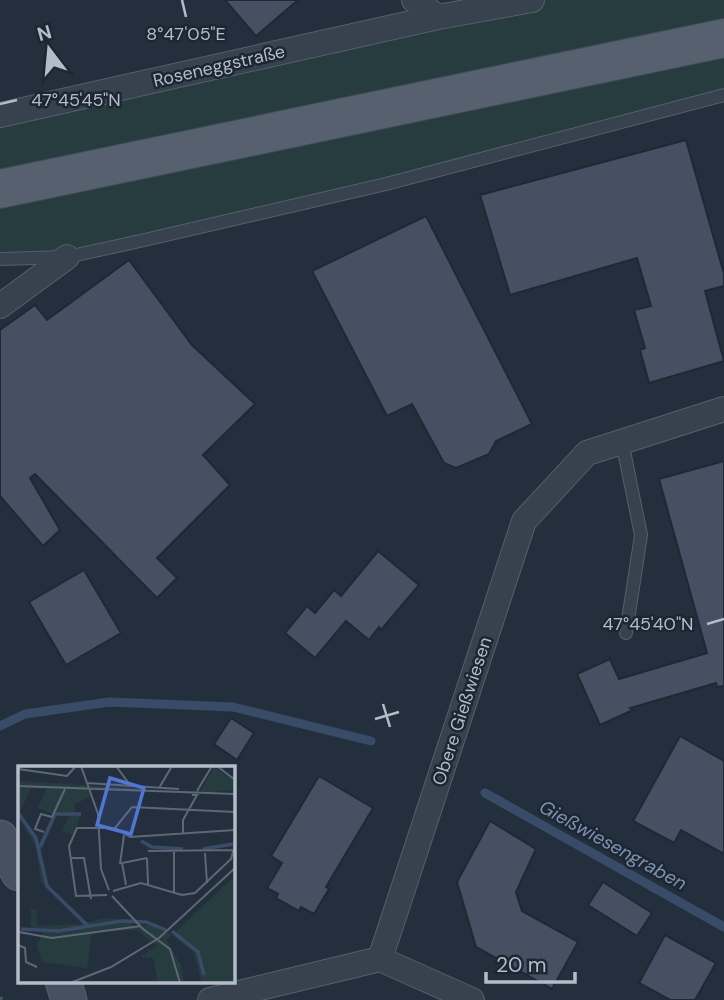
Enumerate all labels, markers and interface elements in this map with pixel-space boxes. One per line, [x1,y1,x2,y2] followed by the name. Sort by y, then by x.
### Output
[14,14,84,84] north arrow
[34,19,55,47] text: N
[146,22,226,46] text: 8°47'05"E
[151,39,287,93] street label: Roseneggstraße
[31,88,121,112] text: 47°45'45"N
[602,612,694,636] text: 47°45'40"N
[427,634,497,788] street label: Obere Gießwiesen
[18,766,234,982] inset map
[535,794,691,896] water label: Gießwiesengraben
[486,940,575,984] scale bar
[496,951,547,979] text: 20 m

